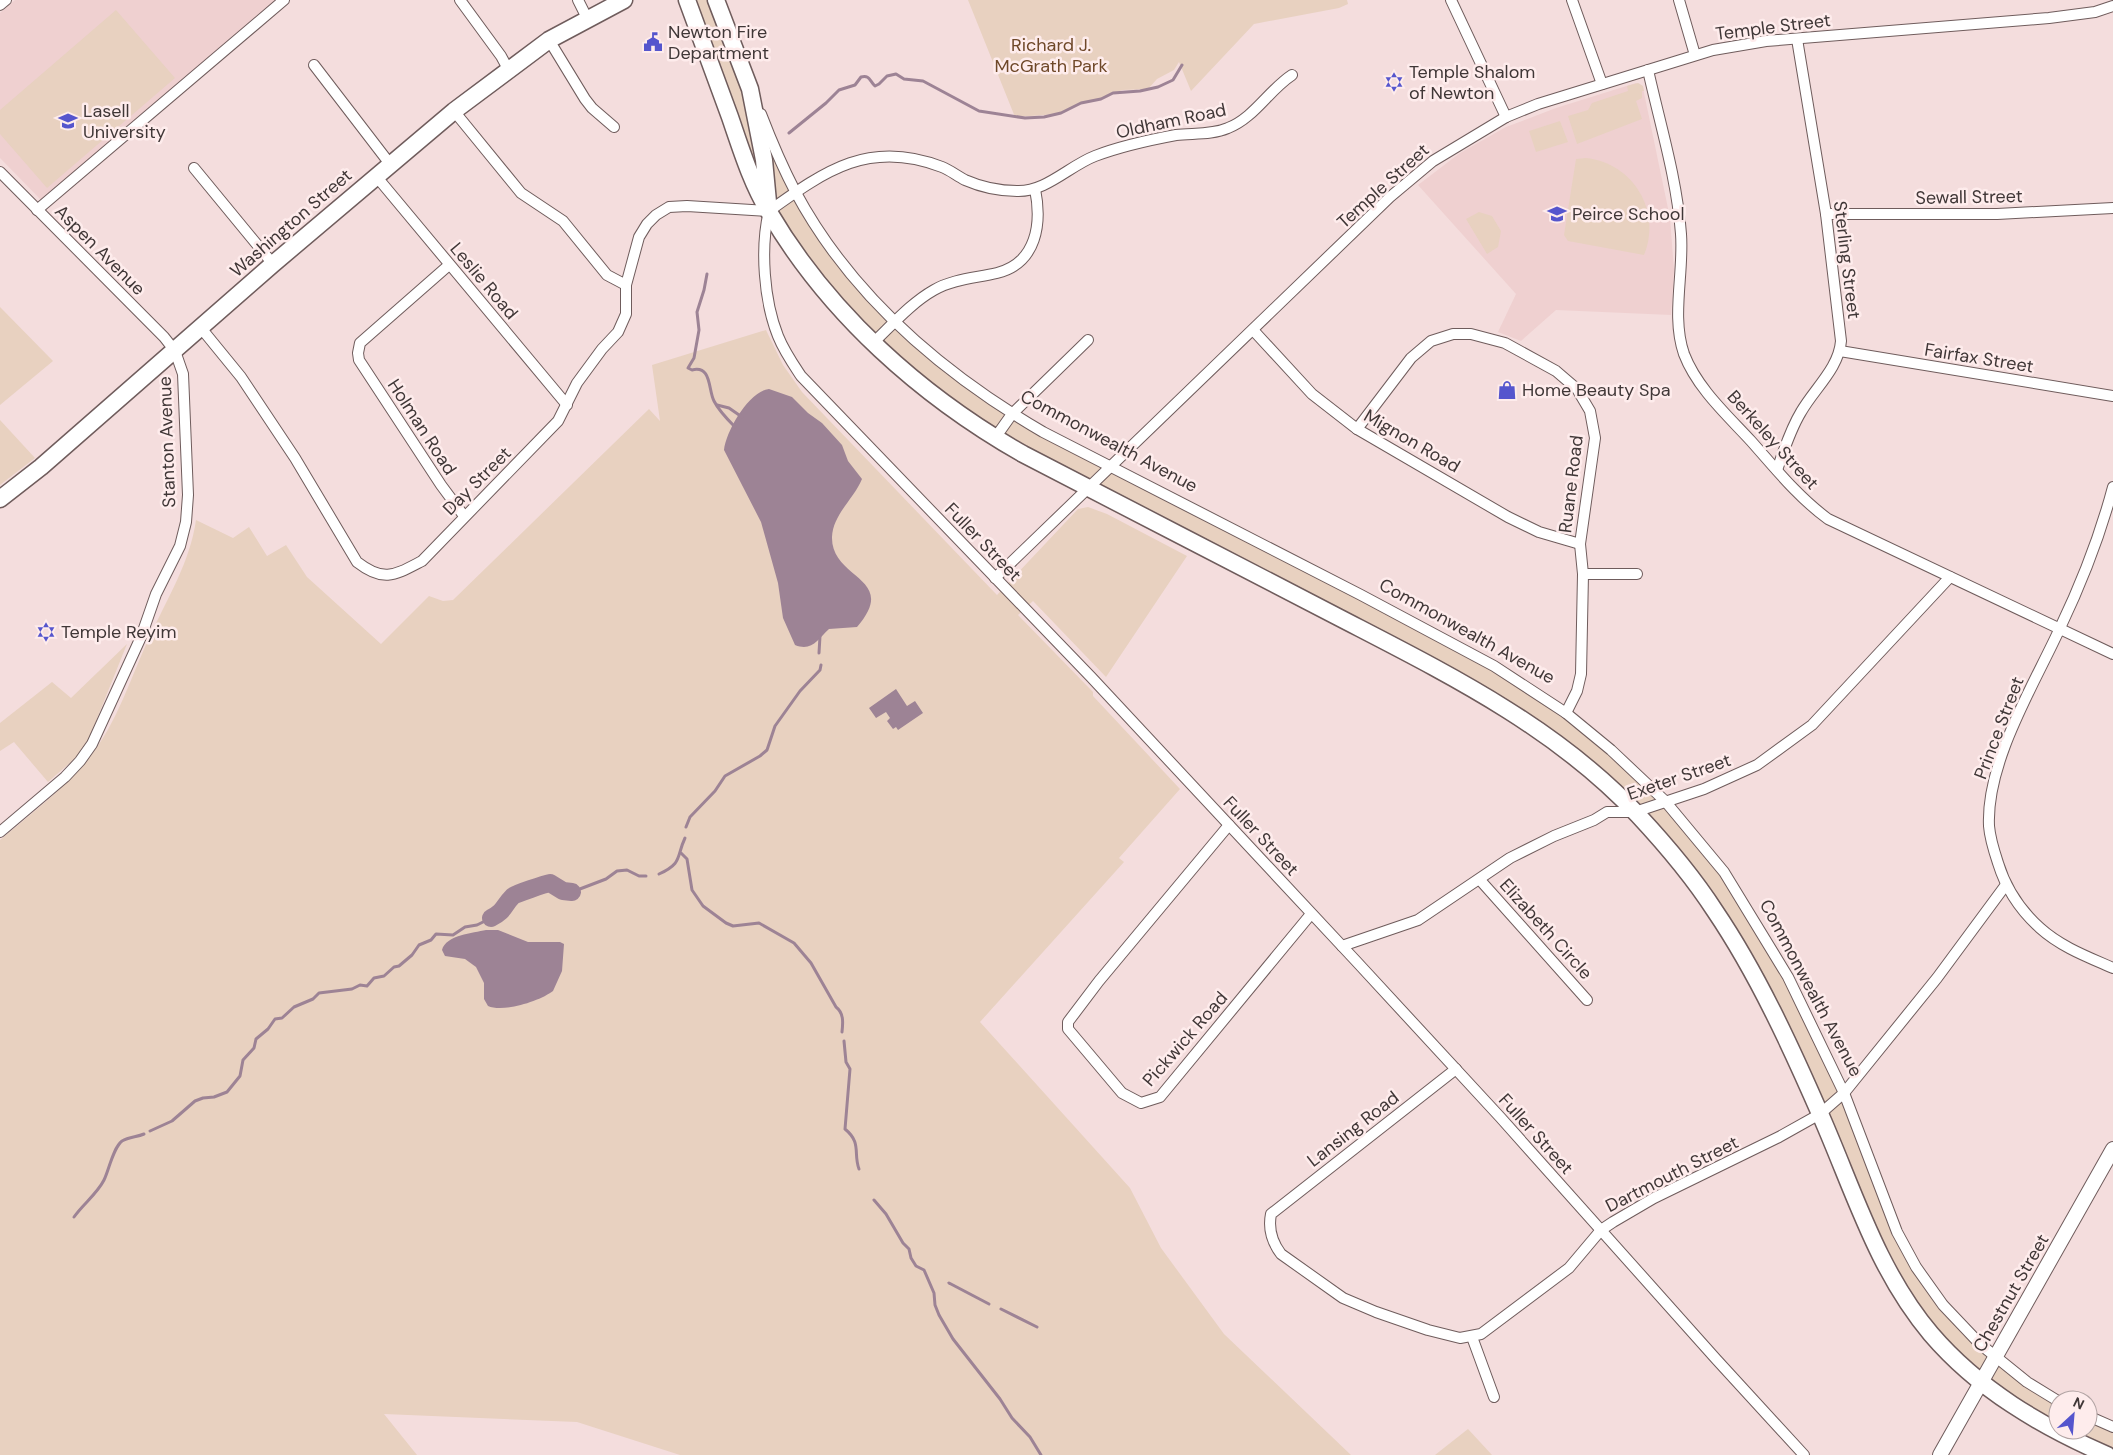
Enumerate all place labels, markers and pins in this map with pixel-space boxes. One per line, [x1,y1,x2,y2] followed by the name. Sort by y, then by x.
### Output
[668,20,769,65] place label: Newton Fire Department
[642,31,664,53] public building icon: Newton Fire Department
[1409,60,1535,105] place label: Temple Shalom of Newton
[1383,71,1405,93] synagogue icon: Temple Shalom of Newton
[83,99,166,144] place label: Lasell University
[57,110,79,132] school or university icon: Lasell University
[1572,202,1685,226] place label: Peirce School
[1546,203,1568,225] school or university icon: Peirce School
[1522,378,1671,402] place label: Home Beauty Spa
[1496,379,1518,401] shop icon: Home Beauty Spa
[61,620,176,644] place label: Temple Reyim
[35,621,57,643] synagogue icon: Temple Reyim

